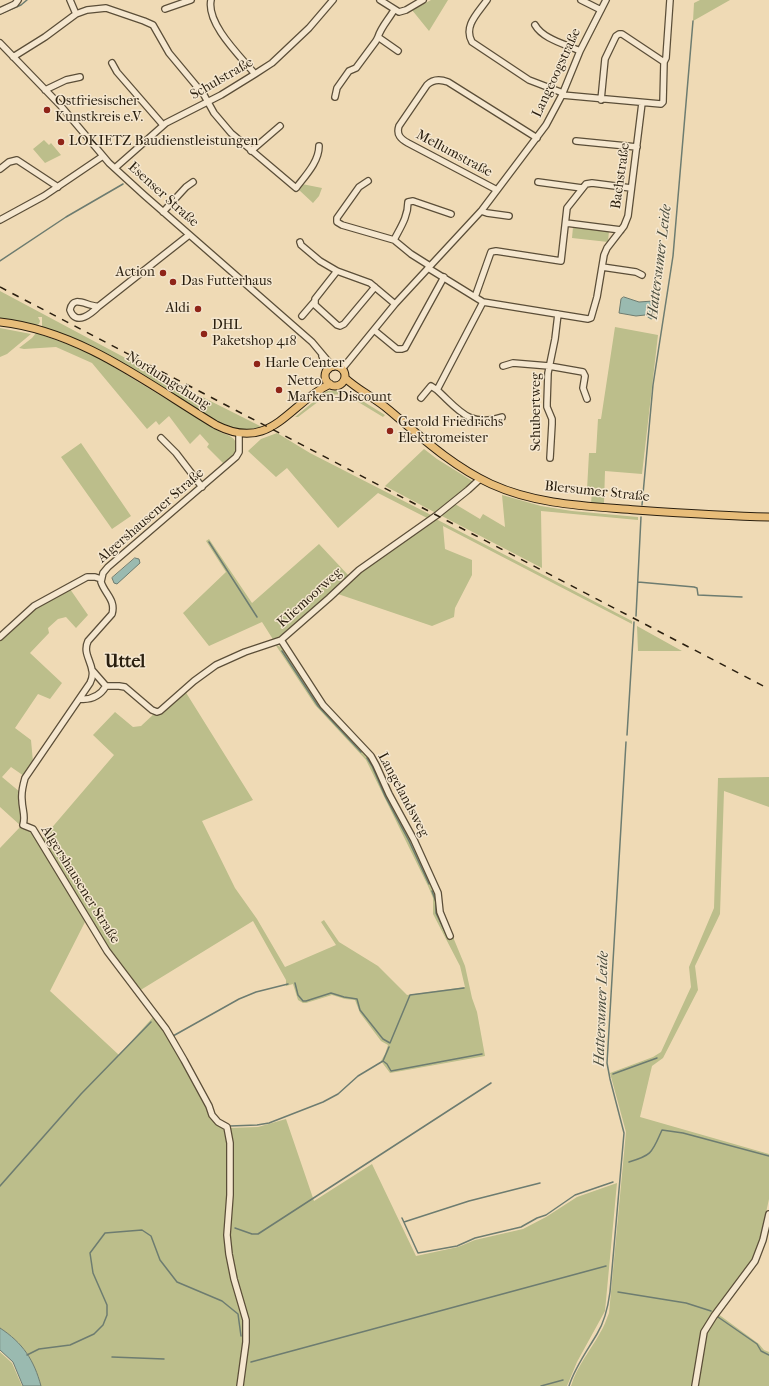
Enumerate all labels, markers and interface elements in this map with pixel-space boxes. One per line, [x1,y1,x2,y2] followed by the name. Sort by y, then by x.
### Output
[529,26,585,120] street label: Langeoogstraße
[187,54,257,104] street label: Schulstraße
[55,94,143,126] place label: Ostfriesischer Kunstkreis e.V.
[42,105,52,115] marker: Ostfriesischer Kunstkreis e.V.
[413,127,495,181] street label: Mellumstraße
[69,134,258,150] place label: LOKIETZ Baudienstleistungen
[56,137,66,147] marker: LOKIETZ Baudienstleistungen
[608,142,634,210] street label: Bachstraße
[124,159,202,231] street label: Esenser Straße
[644,204,676,320] water label: Hattersumer Leide
[116,265,155,281] place label: Action
[158,268,168,278] marker: Action
[181,274,272,290] place label: Das Futterhaus
[168,277,178,287] marker: Das Futterhaus
[165,301,190,317] place label: Aldi
[193,304,203,314] marker: Aldi
[212,318,297,350] place label: DHL Paketshop 418
[199,329,209,339] marker: DHL Paketshop 418
[123,348,213,414] street label: Nordumgehung
[265,356,344,372] place label: Harle Center
[252,359,262,369] marker: Harle Center
[529,373,545,451] street label: Schubertweg
[287,374,392,406] place label: Netto Marken-Discount
[274,385,284,395] marker: Netto Marken-Discount
[398,415,503,448] place label: Gerold Friedrichs Elektromeister
[385,426,395,436] marker: Gerold Friedrichs Elektromeister
[94,465,208,567] street label: Algershausener Straße
[544,478,650,506] street label: Blersumer Straße
[274,565,346,631] street label: Kliemoorweg
[105,652,145,674] district label: Uttel
[374,750,432,840] street label: Langelandsweg
[37,823,123,947] street label: Algershausener Straße
[591,951,613,1067] water label: Hattersumer Leide

